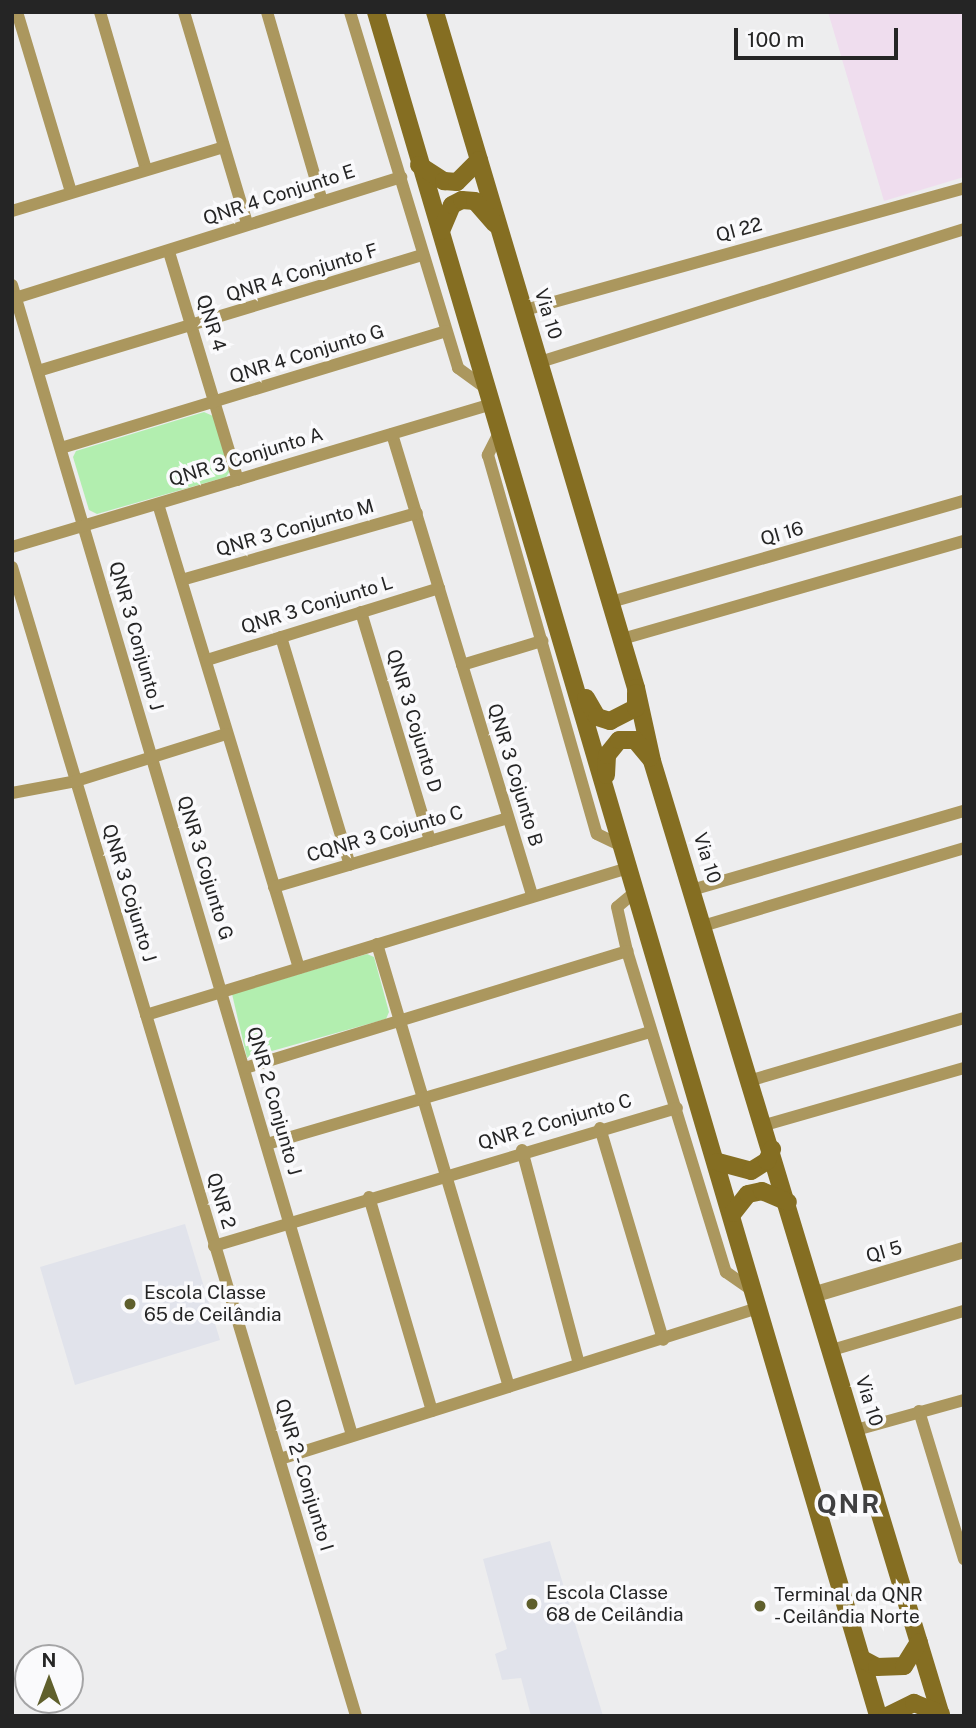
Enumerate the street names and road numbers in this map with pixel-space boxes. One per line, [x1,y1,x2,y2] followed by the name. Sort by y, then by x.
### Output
[200,160,358,230] street label: QNR 4 Conjunto E
[713,213,765,247] street label: QI 22
[223,239,381,307] street label: QNR 4 Conjunto F
[530,286,566,342] street label: Via 10
[191,292,231,354] street label: QNR 4
[227,320,387,388] street label: QNR 4 Conjunto G
[166,423,326,491] street label: QNR 3 Conjunto A
[213,495,377,561] street label: QNR 3 Conjunto M
[758,517,806,551] street label: QI 16
[104,559,168,713] street label: QNR 3 Conjunto J
[238,571,396,639] street label: QNR 3 Conjunto L
[381,647,447,795] street label: QNR 3 Cojunto D
[482,701,548,849] street label: QNR 3 Cojunto B
[172,793,238,943] street label: QNR 3 Cojunto G
[304,801,466,867] street label: CQNR 3 Cojunto C
[97,821,161,965] street label: QNR 3 Cojunto J
[689,830,725,886] street label: Via 10
[242,1024,306,1178] street label: QNR 2 Conjunto J
[475,1089,635,1155] street label: QNR 2 Conjunto C
[202,1170,240,1232] street label: QNR 2
[863,1236,905,1268] street label: QI 5
[851,1373,887,1429] street label: Via 10
[269,1394,339,1556] street label: QNR 2 - Conjunto I

